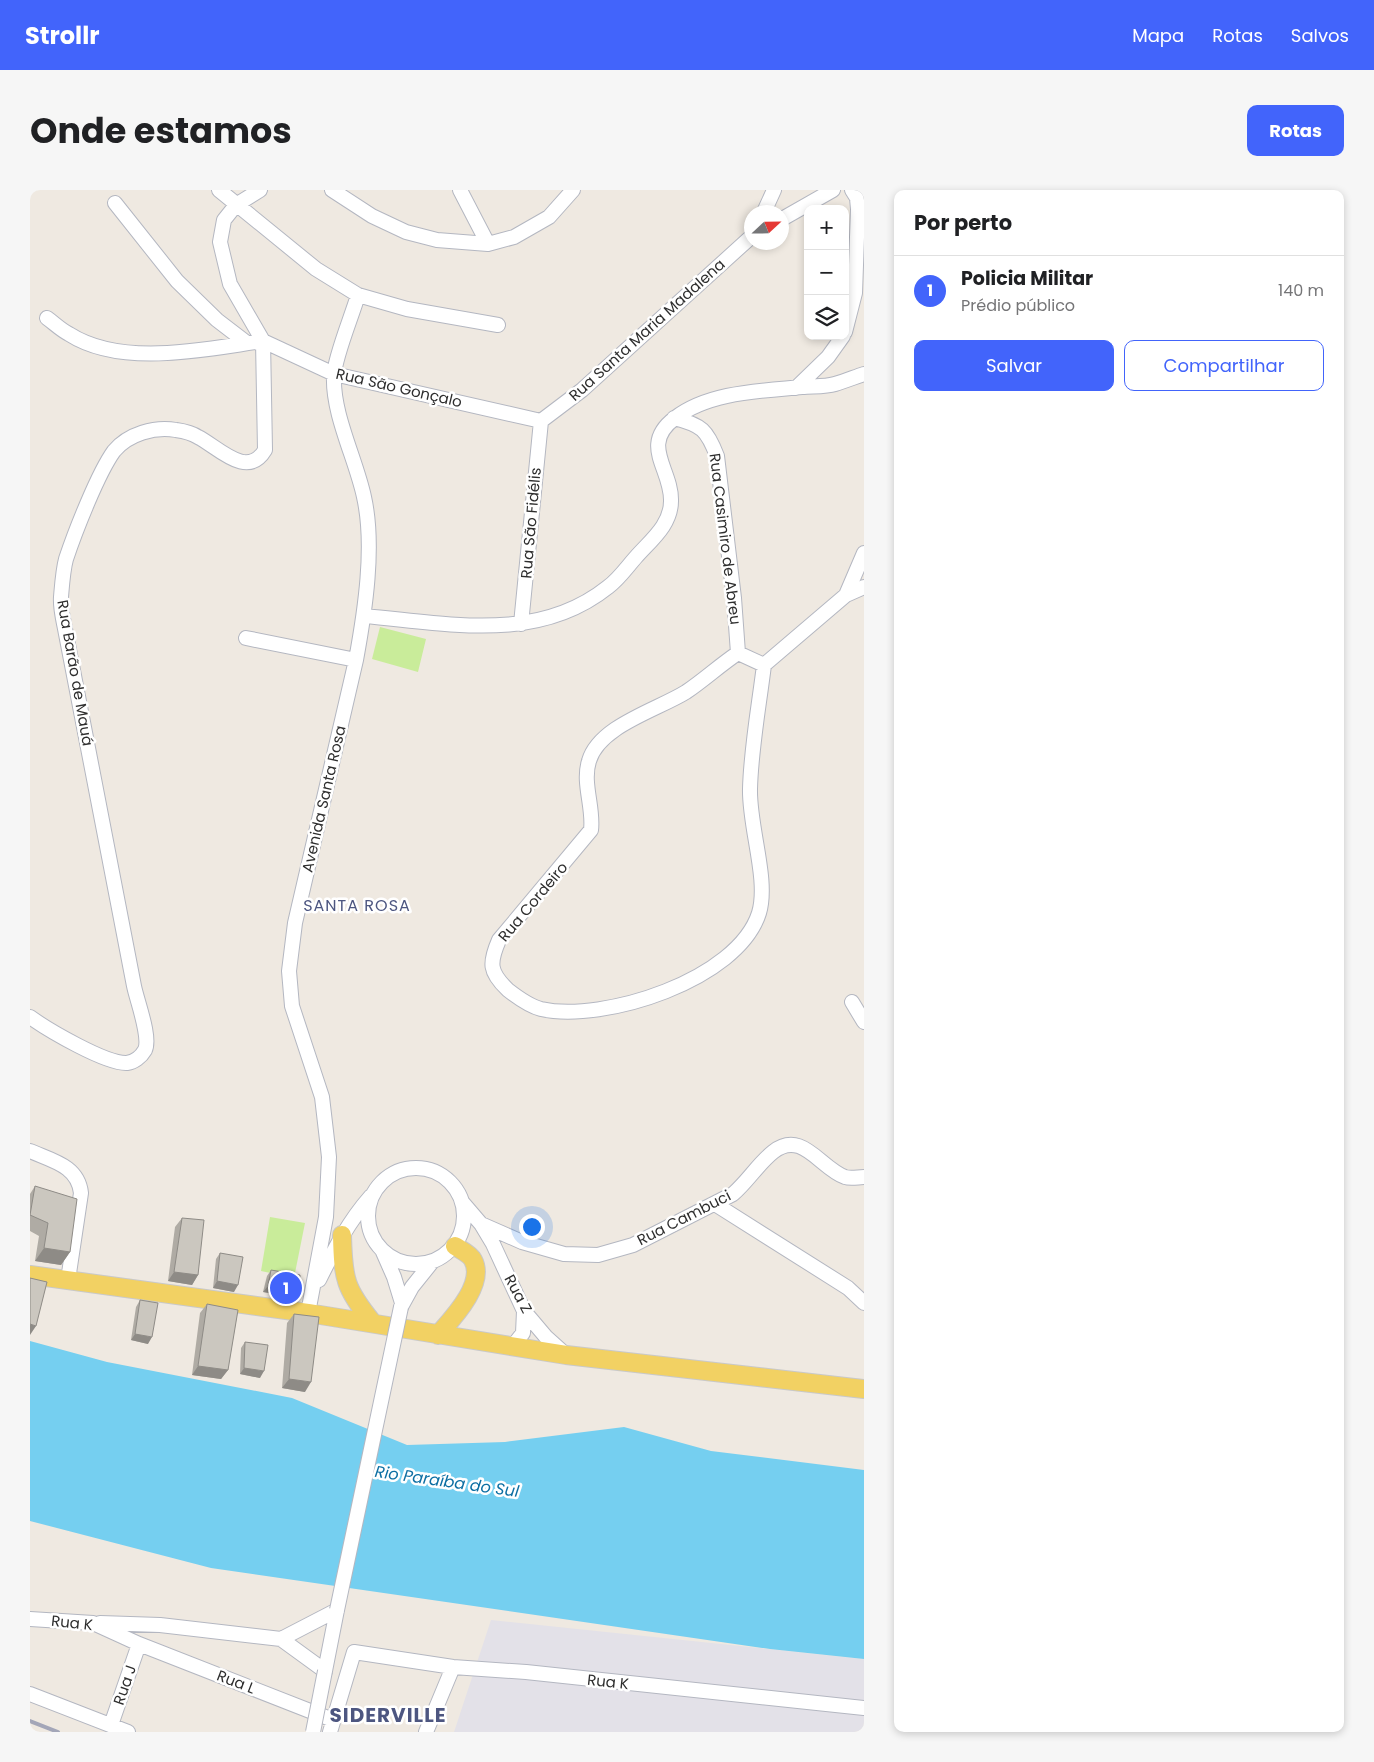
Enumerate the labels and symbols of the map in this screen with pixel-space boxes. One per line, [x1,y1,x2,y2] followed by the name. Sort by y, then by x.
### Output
[744,205,789,250] north arrow
[564,254,729,406] street label: Rua Santa Maria Madalena
[334,363,464,412] street label: Rua São Gonçalo
[705,452,746,626] street label: Rua Casimiro de Abreu
[515,466,546,579] street label: Rua São Fidélis
[52,598,99,748] street label: Rua Barão de Mauá
[296,723,351,874] street label: Avenida Santa Rosa
[493,857,572,946] street label: Rua Cordeiro
[303,894,411,917] district label: SANTA ROSA
[633,1185,734,1250] street label: Rua Cambuci
[519,1214,545,1240] your location
[270,1269,302,1307] pin: 1
[500,1271,537,1317] street label: Rua Z
[373,1460,520,1503] water label: Rio Paraíba do Sul
[50,1610,94,1635] street label: Rua K
[108,1662,141,1708] street label: Rua J
[214,1665,259,1699] street label: Rua L
[586,1669,630,1694] street label: Rua K
[330,1701,447,1729] district label: SIDERVILLE

